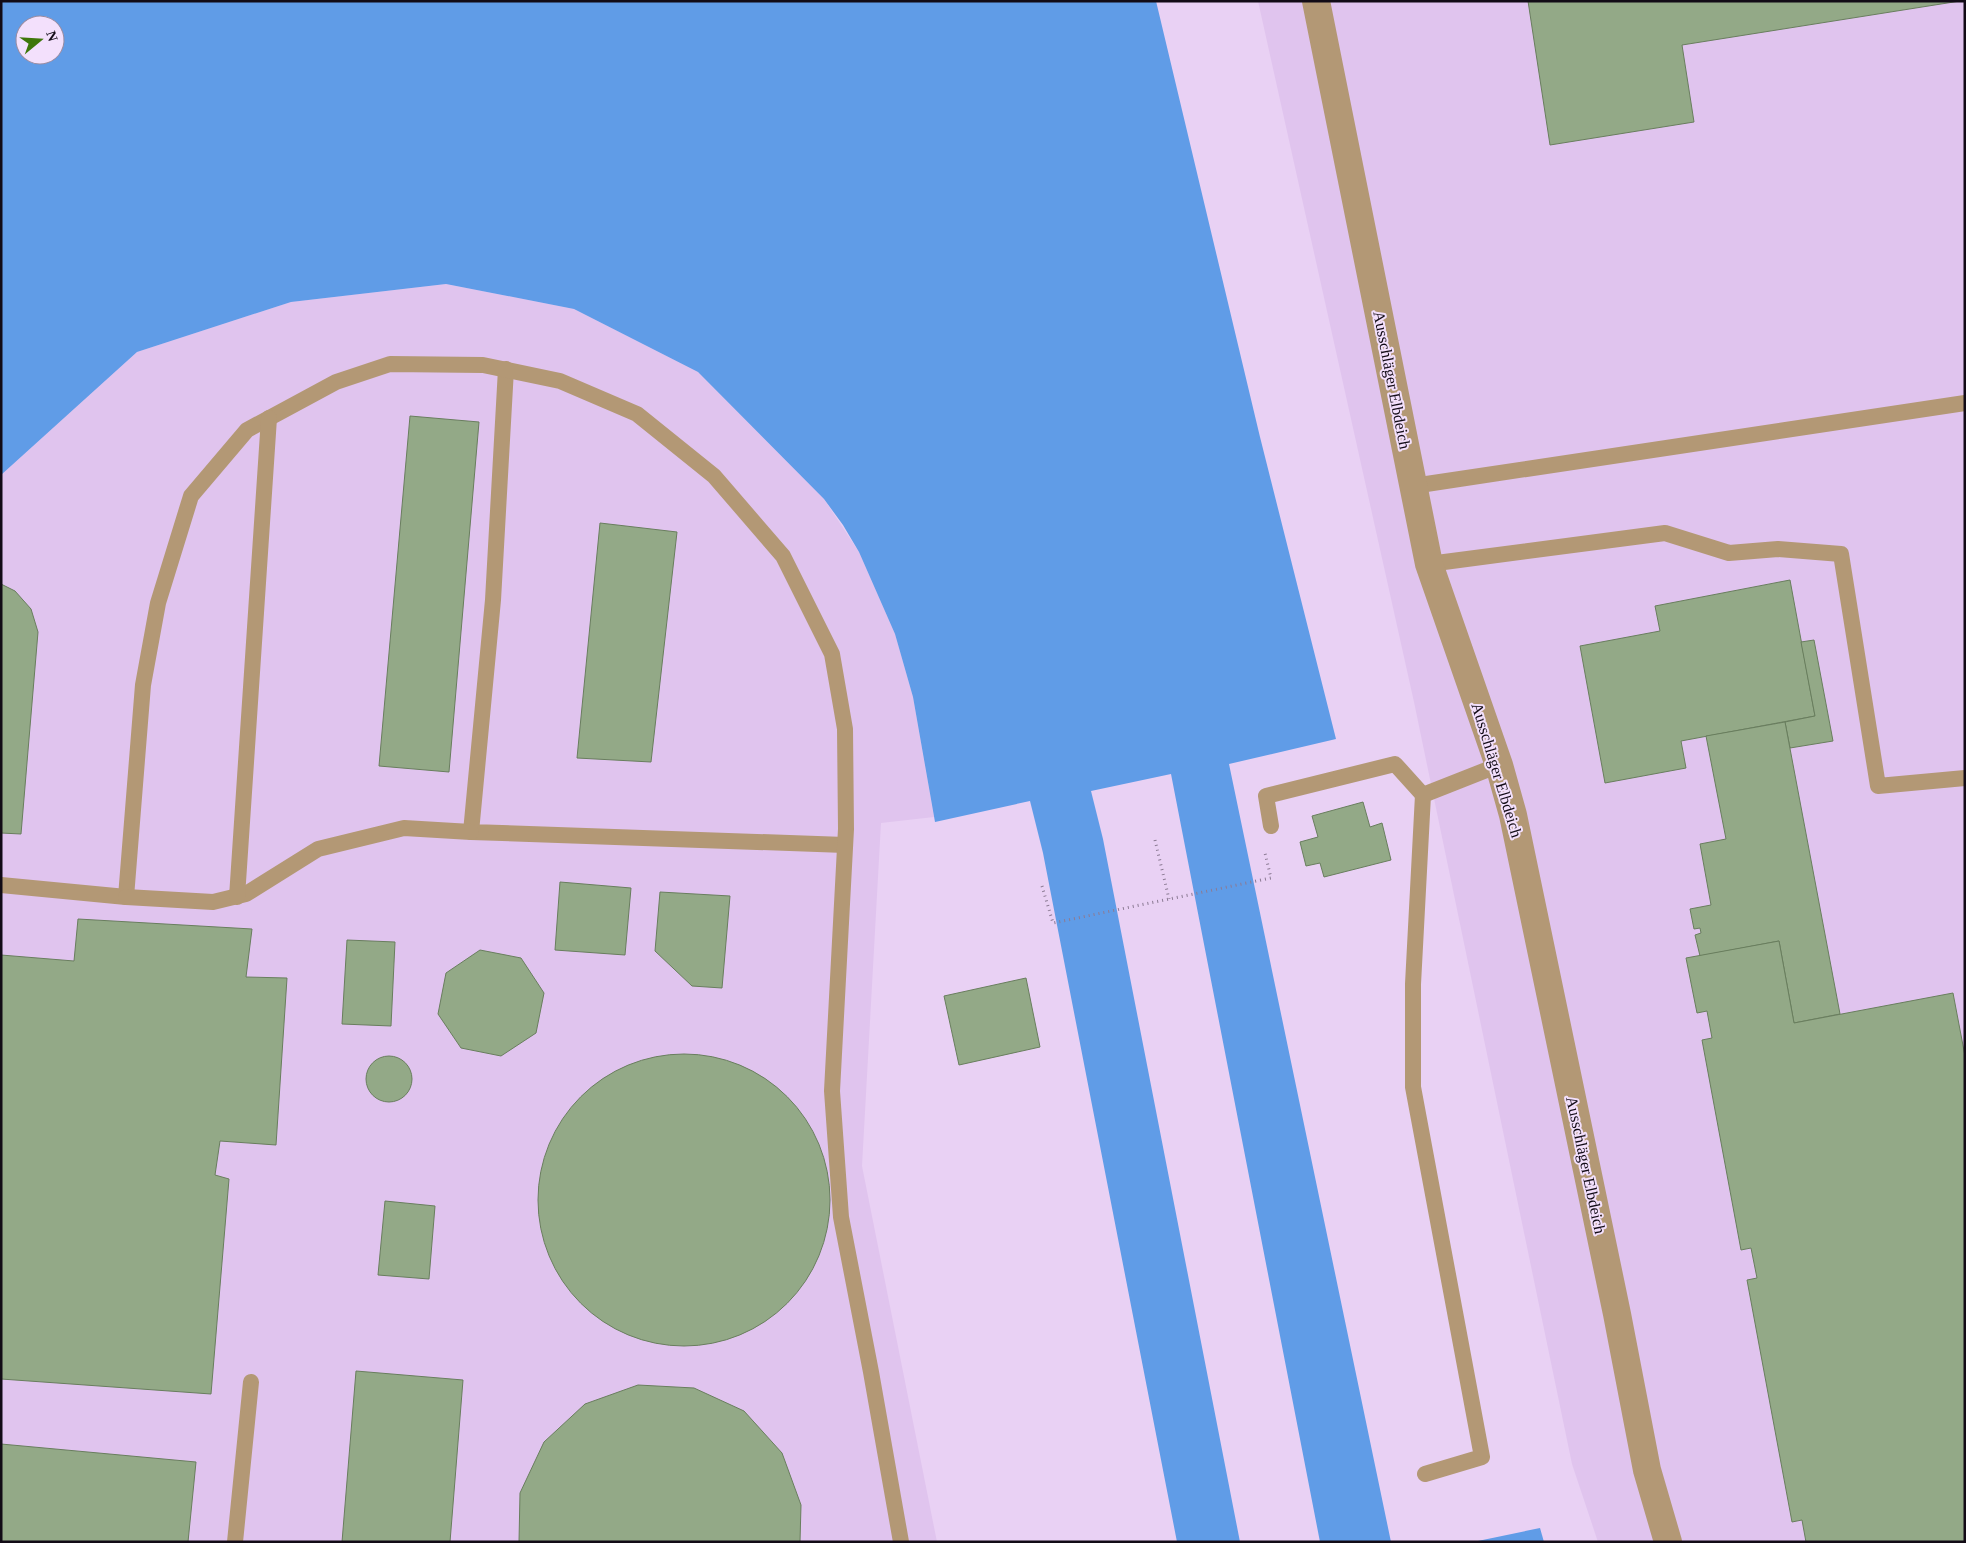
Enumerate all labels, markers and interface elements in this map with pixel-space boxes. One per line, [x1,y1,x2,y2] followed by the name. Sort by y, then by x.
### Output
[15,15,65,65] north arrow
[43,29,61,43] text: N
[1369,310,1414,451] street label: Ausschläger Elbdeich
[1467,701,1526,840] street label: Ausschläger Elbdeich
[1562,1095,1609,1235] street label: Ausschläger Elbdeich

